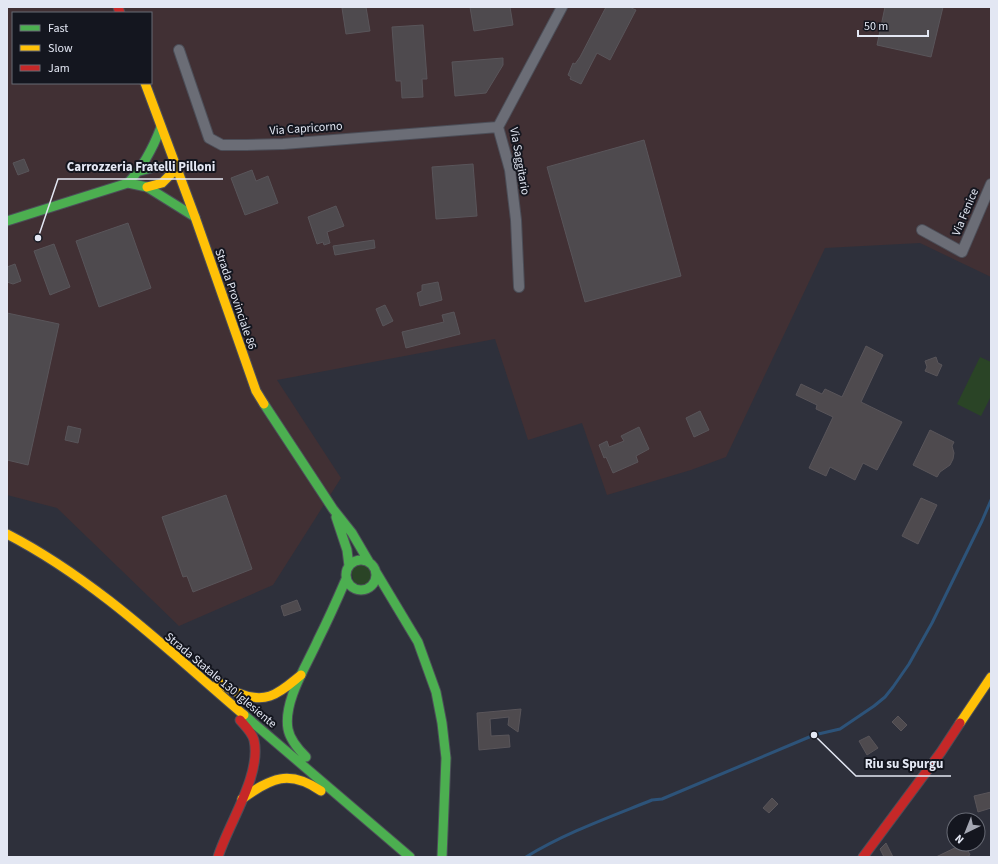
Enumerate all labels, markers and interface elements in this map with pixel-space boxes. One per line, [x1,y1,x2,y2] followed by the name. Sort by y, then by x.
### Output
[12,12,152,84] legend
[858,12,928,38] scale bar
[864,18,888,35] text: 50 m
[48,20,68,37] text: Fast
[48,40,73,57] text: Slow
[48,60,70,77] text: Jam
[269,117,343,140] street label: Via Capricorno
[505,126,534,196] street label: Via Saggitario
[58,154,223,179] callout: Carrozzeria Fratelli Pilloni
[67,158,215,176] text: Carrozzeria Fratelli Pilloni
[948,186,983,239] street label: Via Fenice
[210,247,261,352] street label: Strada Provinciale 86
[161,629,280,732] street label: Strada Statale 130 Iglesiente
[856,751,951,776] callout: Riu su Spurgu
[865,755,943,773] text: Riu su Spurgu
[946,812,986,852] north arrow
[952,831,967,847] text: N

